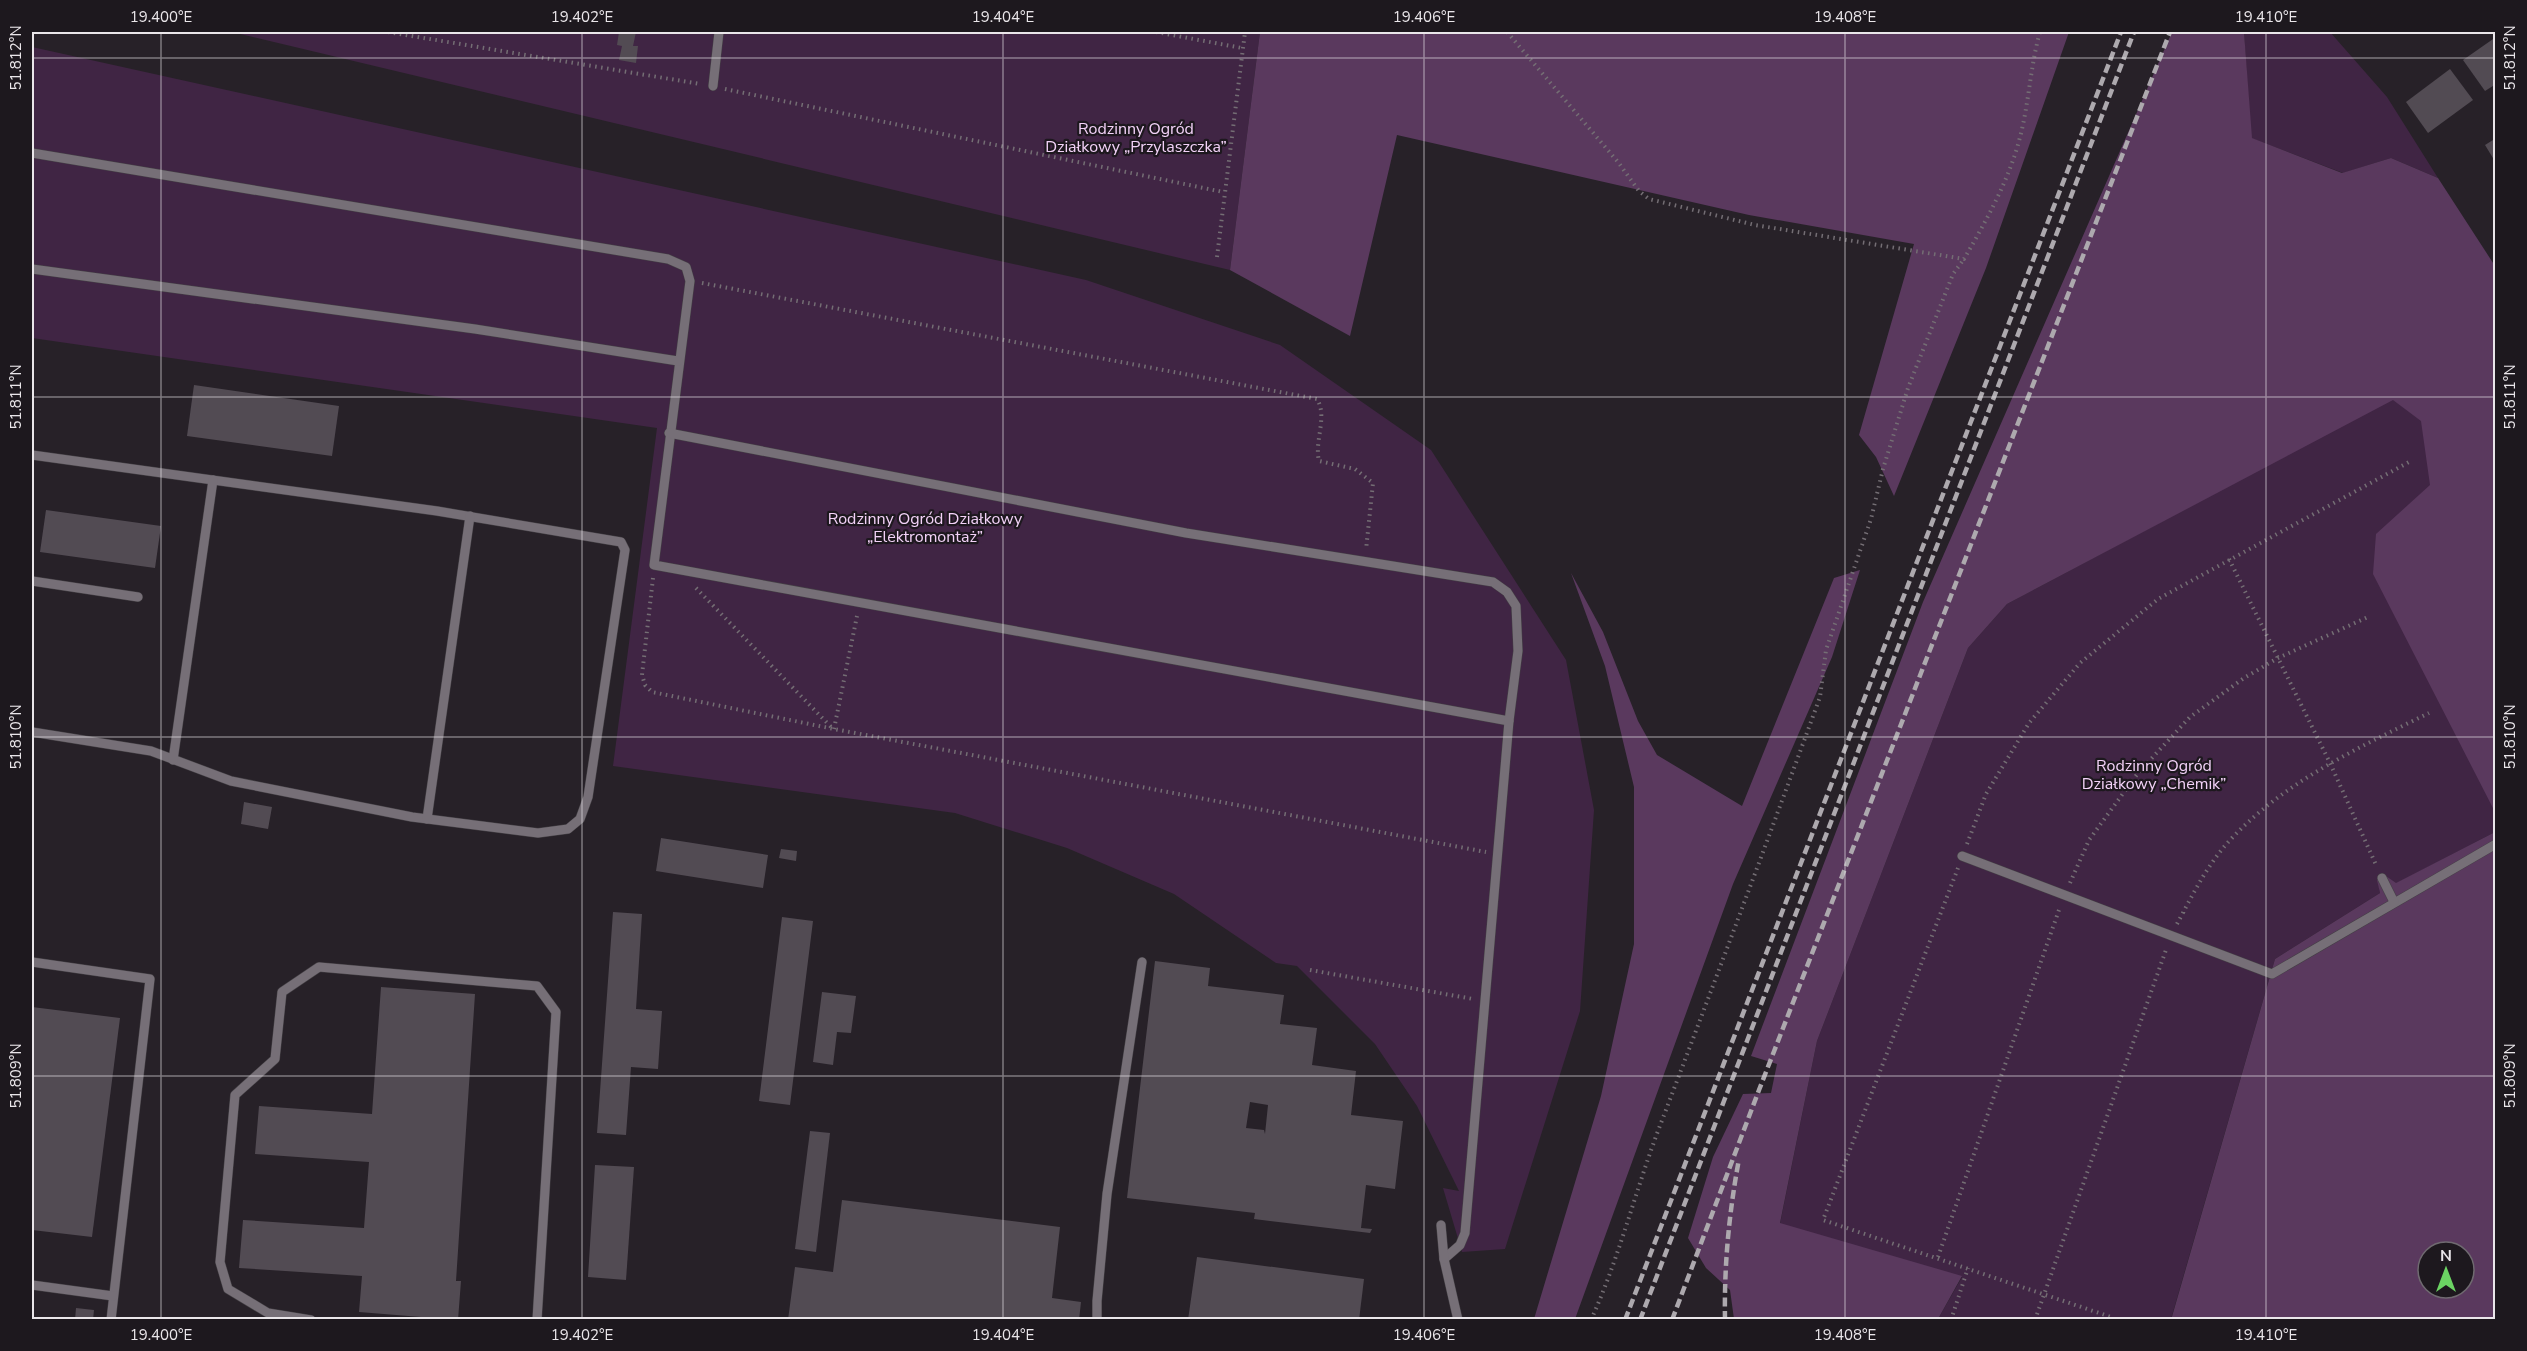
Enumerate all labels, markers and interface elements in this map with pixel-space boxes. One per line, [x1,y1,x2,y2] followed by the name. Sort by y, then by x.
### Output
[130,7,192,27] text: 19.400°E
[551,7,613,27] text: 19.402°E
[972,7,1034,27] text: 19.404°E
[1393,7,1455,27] text: 19.406°E
[1814,7,1876,27] text: 19.408°E
[2235,7,2297,27] text: 19.410°E
[6,25,26,91] text: 51.812°N
[2500,25,2520,91] text: 51.812°N
[1045,118,1227,158] park label: Rodzinny Ogród Działkowy „Przylaszczka”
[6,364,26,430] text: 51.811°N
[2500,364,2520,430] text: 51.811°N
[828,508,1023,548] park label: Rodzinny Ogród Działkowy „Elektromontaż”
[6,704,26,770] text: 51.810°N
[2500,704,2520,770] text: 51.810°N
[2082,755,2226,795] park label: Rodzinny Ogród Działkowy „Chemik”
[6,1043,26,1109] text: 51.809°N
[2500,1043,2520,1109] text: 51.809°N
[2416,1240,2476,1300] north arrow
[2440,1245,2452,1267] text: N
[130,1325,192,1345] text: 19.400°E
[551,1325,613,1345] text: 19.402°E
[972,1325,1034,1345] text: 19.404°E
[1393,1325,1455,1345] text: 19.406°E
[1814,1325,1876,1345] text: 19.408°E
[2235,1325,2297,1345] text: 19.410°E

